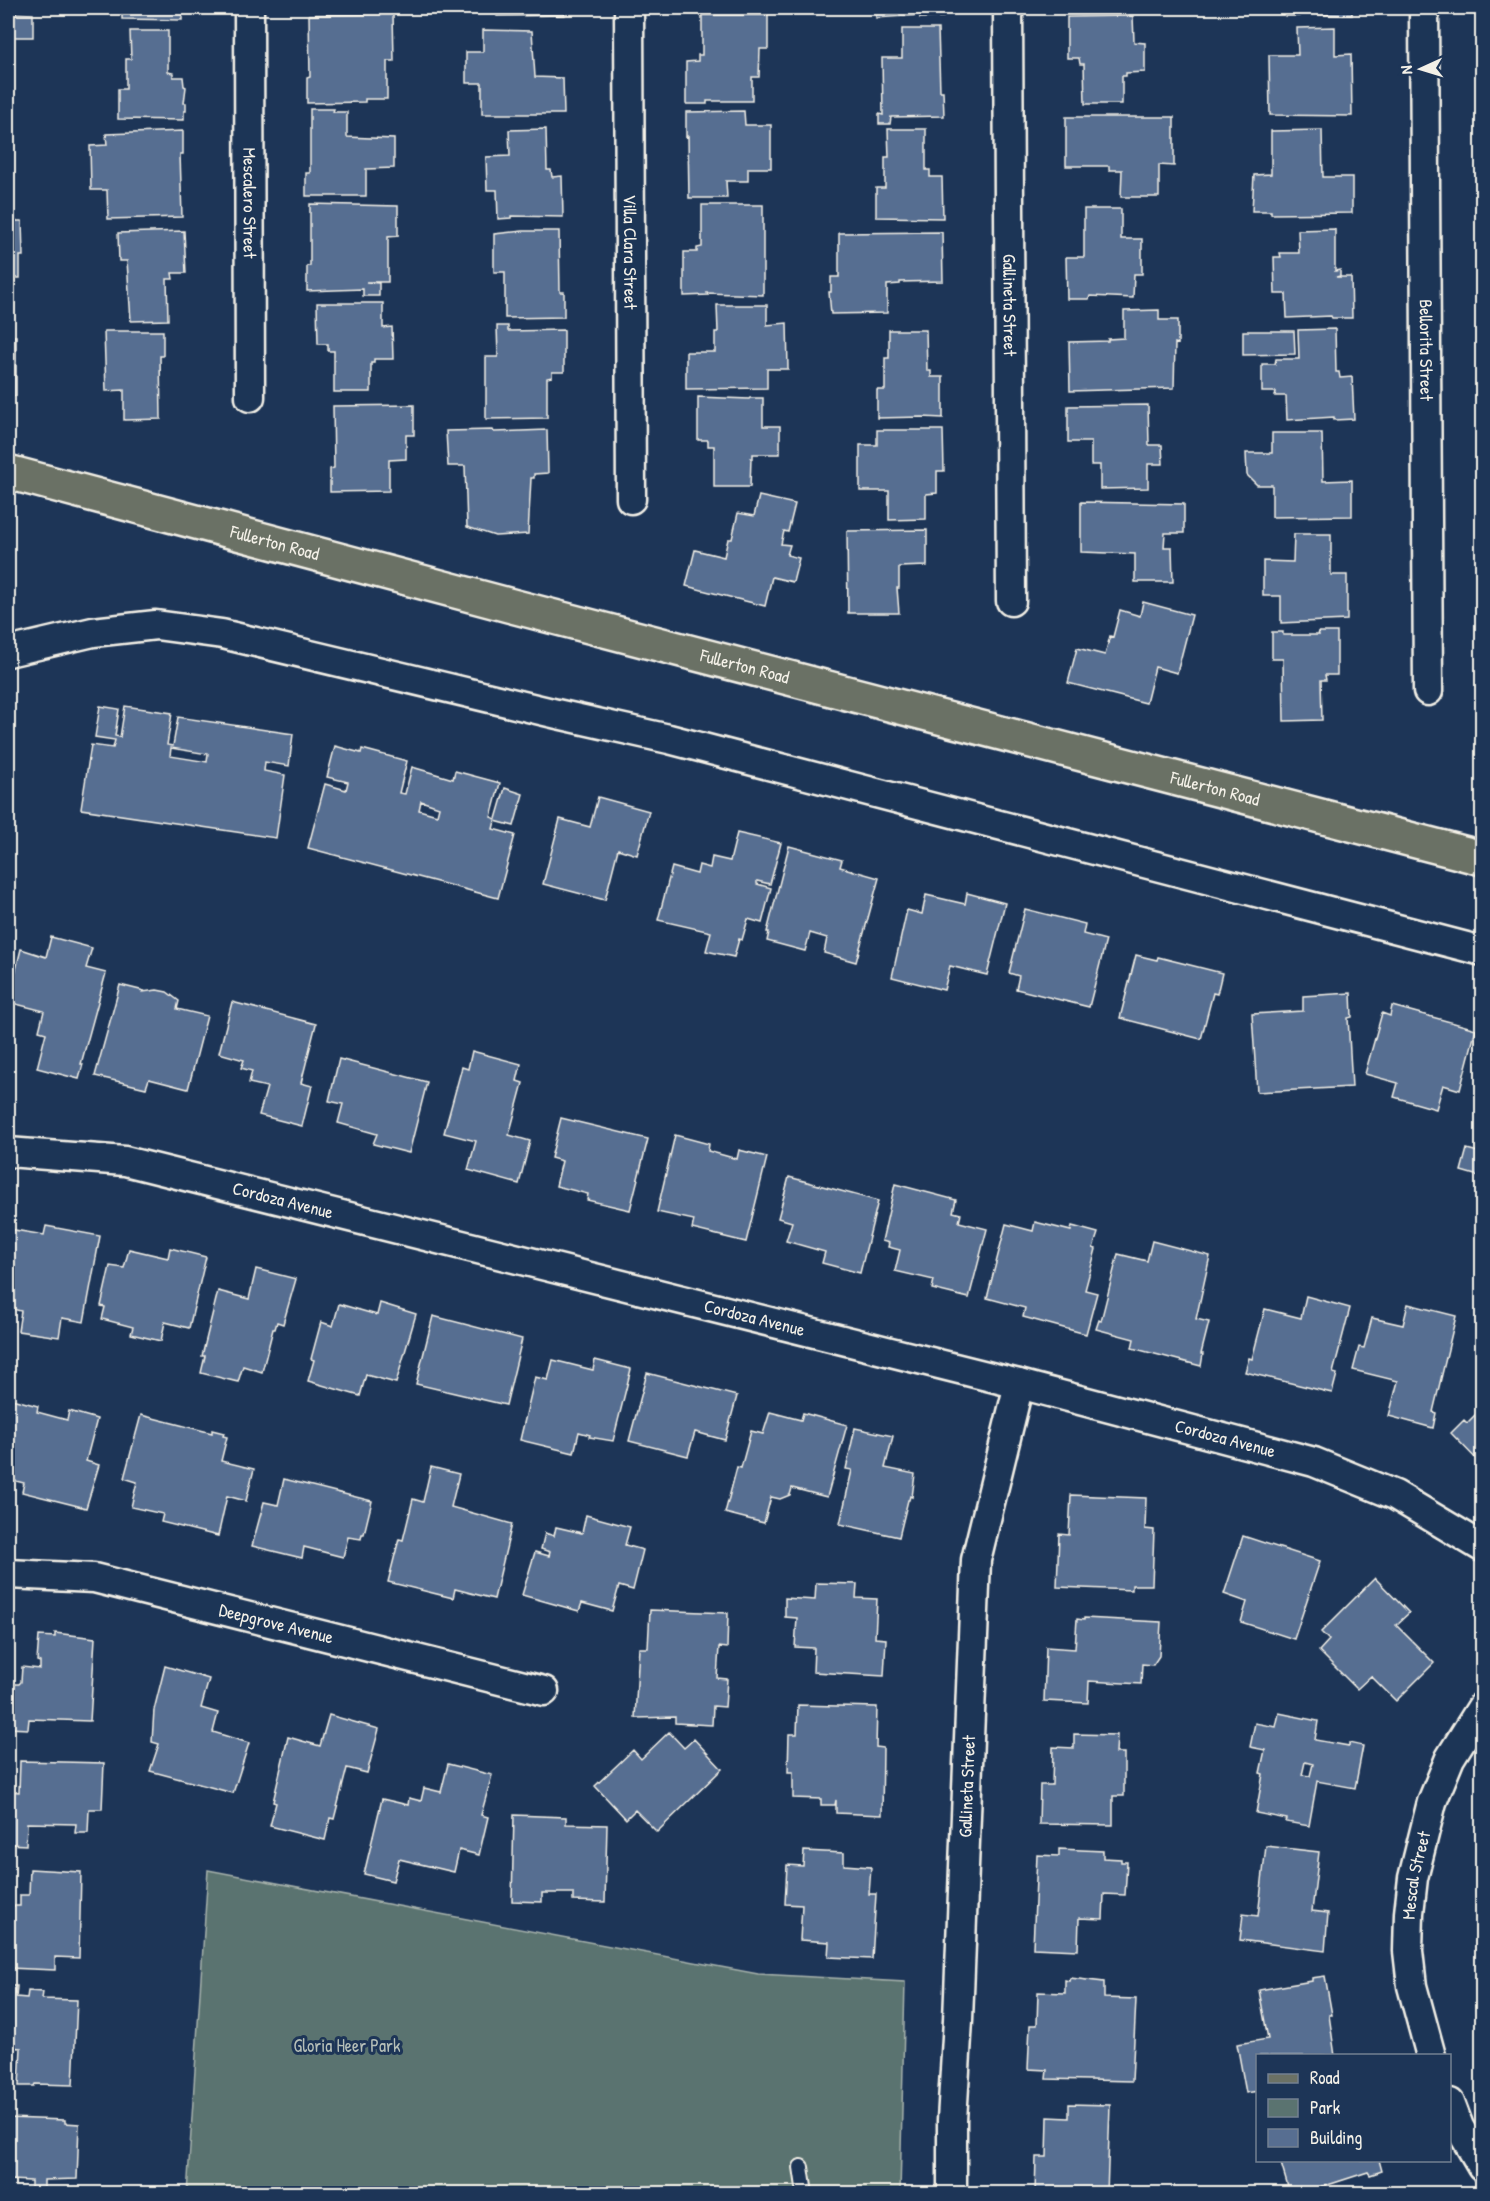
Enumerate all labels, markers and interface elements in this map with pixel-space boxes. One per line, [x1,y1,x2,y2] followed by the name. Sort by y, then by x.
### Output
[1391,39,1451,99] north arrow
[1395,65,1417,75] text: N
[237,147,263,259] street label: Mescalero Street
[618,194,643,310] street label: Villa Clara Street
[997,254,1023,357] street label: Gallineta Street
[1414,299,1439,402] street label: Bellorita Street
[227,518,322,566] street label: Fullerton Road
[697,642,792,690] street label: Fullerton Road
[1167,764,1263,812] street label: Fullerton Road
[230,1175,336,1224] street label: Cordoza Avenue
[702,1293,807,1342] street label: Cordoza Avenue
[1172,1413,1278,1463] street label: Cordoza Avenue
[217,1597,336,1650] street label: Deepgrove Avenue
[952,1734,981,1838] street label: Gallineta Street
[1396,1828,1436,1920] street label: Mescal Street
[294,2033,401,2058] park label: Gloria Heer Park
[1256,2054,1451,2162] legend
[1310,2065,1340,2090] text: Road
[1310,2095,1341,2120] text: Park
[1310,2125,1362,2150] text: Building

